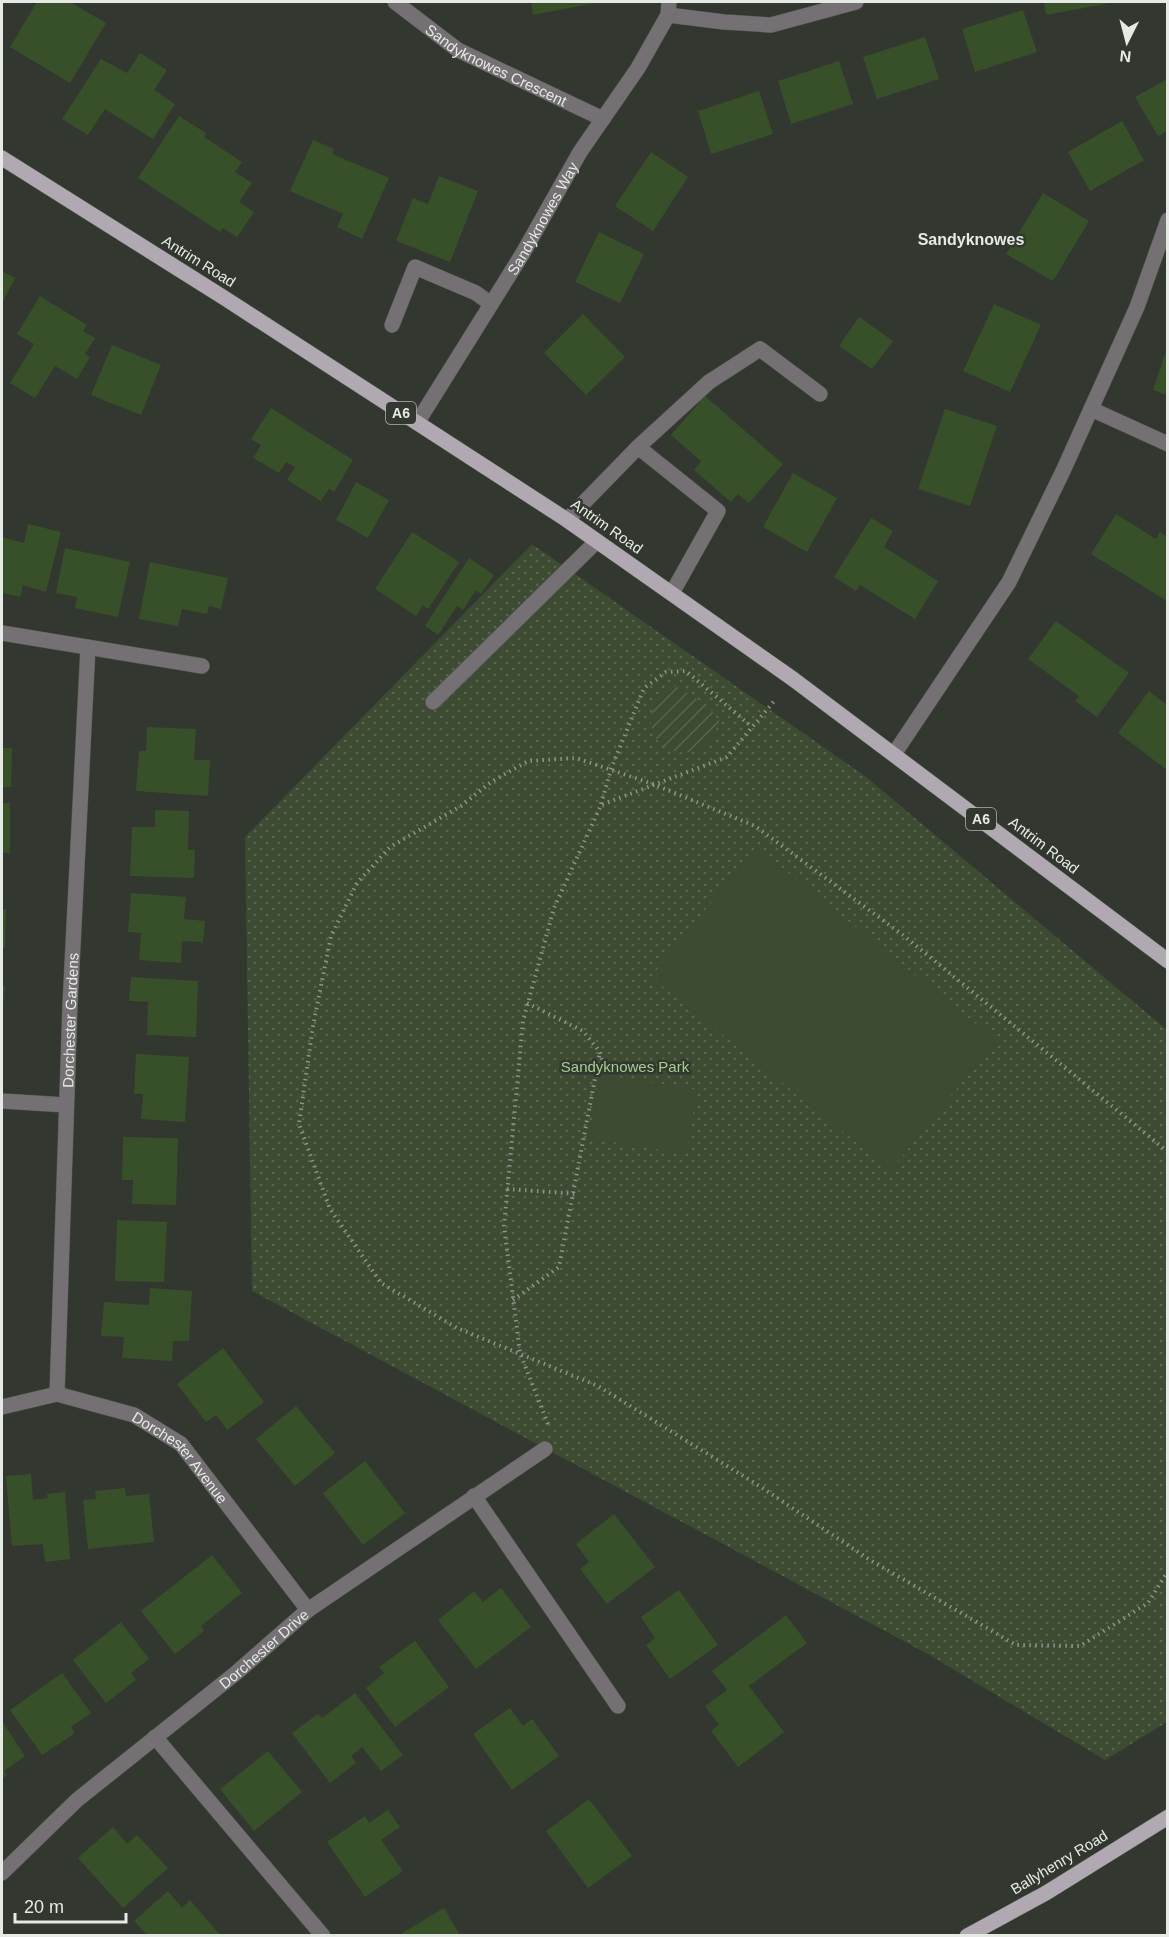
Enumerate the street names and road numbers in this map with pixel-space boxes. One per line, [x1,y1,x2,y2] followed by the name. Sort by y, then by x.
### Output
[423,20,570,109] street label: Sandyknowes Crescent
[503,159,581,278] street label: Sandyknowes Way
[159,232,239,290] street label: Antrim Road
[386,402,416,424] road number: A6
[568,495,646,557] street label: Antrim Road
[966,808,996,830] road number: A6
[1006,813,1082,877] street label: Antrim Road
[59,952,81,1088] street label: Dorchester Gardens
[130,1408,232,1506] street label: Dorchester Avenue
[215,1605,312,1692] street label: Dorchester Drive
[1007,1826,1111,1898] street label: Ballyhenry Road

